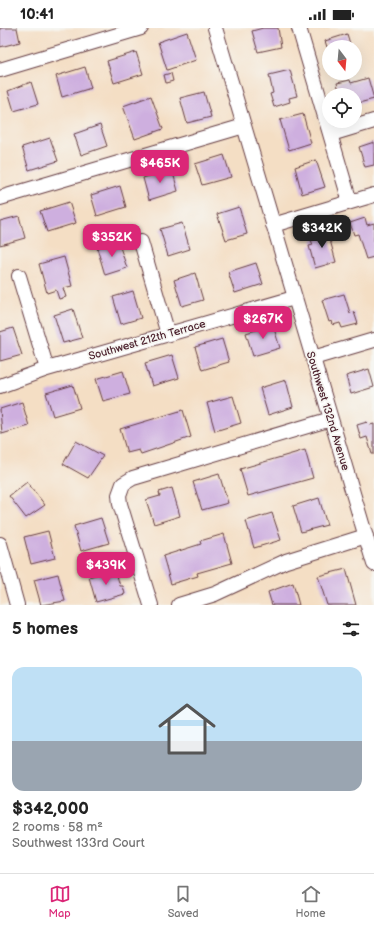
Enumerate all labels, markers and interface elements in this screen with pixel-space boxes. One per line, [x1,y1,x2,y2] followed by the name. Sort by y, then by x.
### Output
[20,5,54,24] text: 10:41
[322,40,362,80] north arrow
[322,40,362,128] map controls
[322,88,362,128] button: locate
[132,150,188,184] pin: $465K
[140,155,180,171] text: $465K
[294,215,350,249] pin: $342K
[302,220,342,236] text: $342K
[84,224,140,258] pin: $352K
[92,229,132,245] text: $352K
[235,306,291,340] pin: $267K
[243,311,283,327] text: $267K
[87,317,208,363] street label: Southwest 212th Terrace
[304,350,352,473] street label: Southwest 132nd Avenue
[78,552,134,586] pin: $439K
[86,557,126,573] text: $439K
[340,618,362,640] icon: filters
[12,619,78,639] text: 5 homes
[151,693,223,765] icon: home
[12,799,89,819] text: $342,000
[12,819,103,835] text: 2 rooms · 58 m²
[12,835,145,851] text: Southwest 133rd Court
[49,883,71,920] tab: Map
[168,883,199,920] tab: Saved
[296,883,325,920] tab: Home

